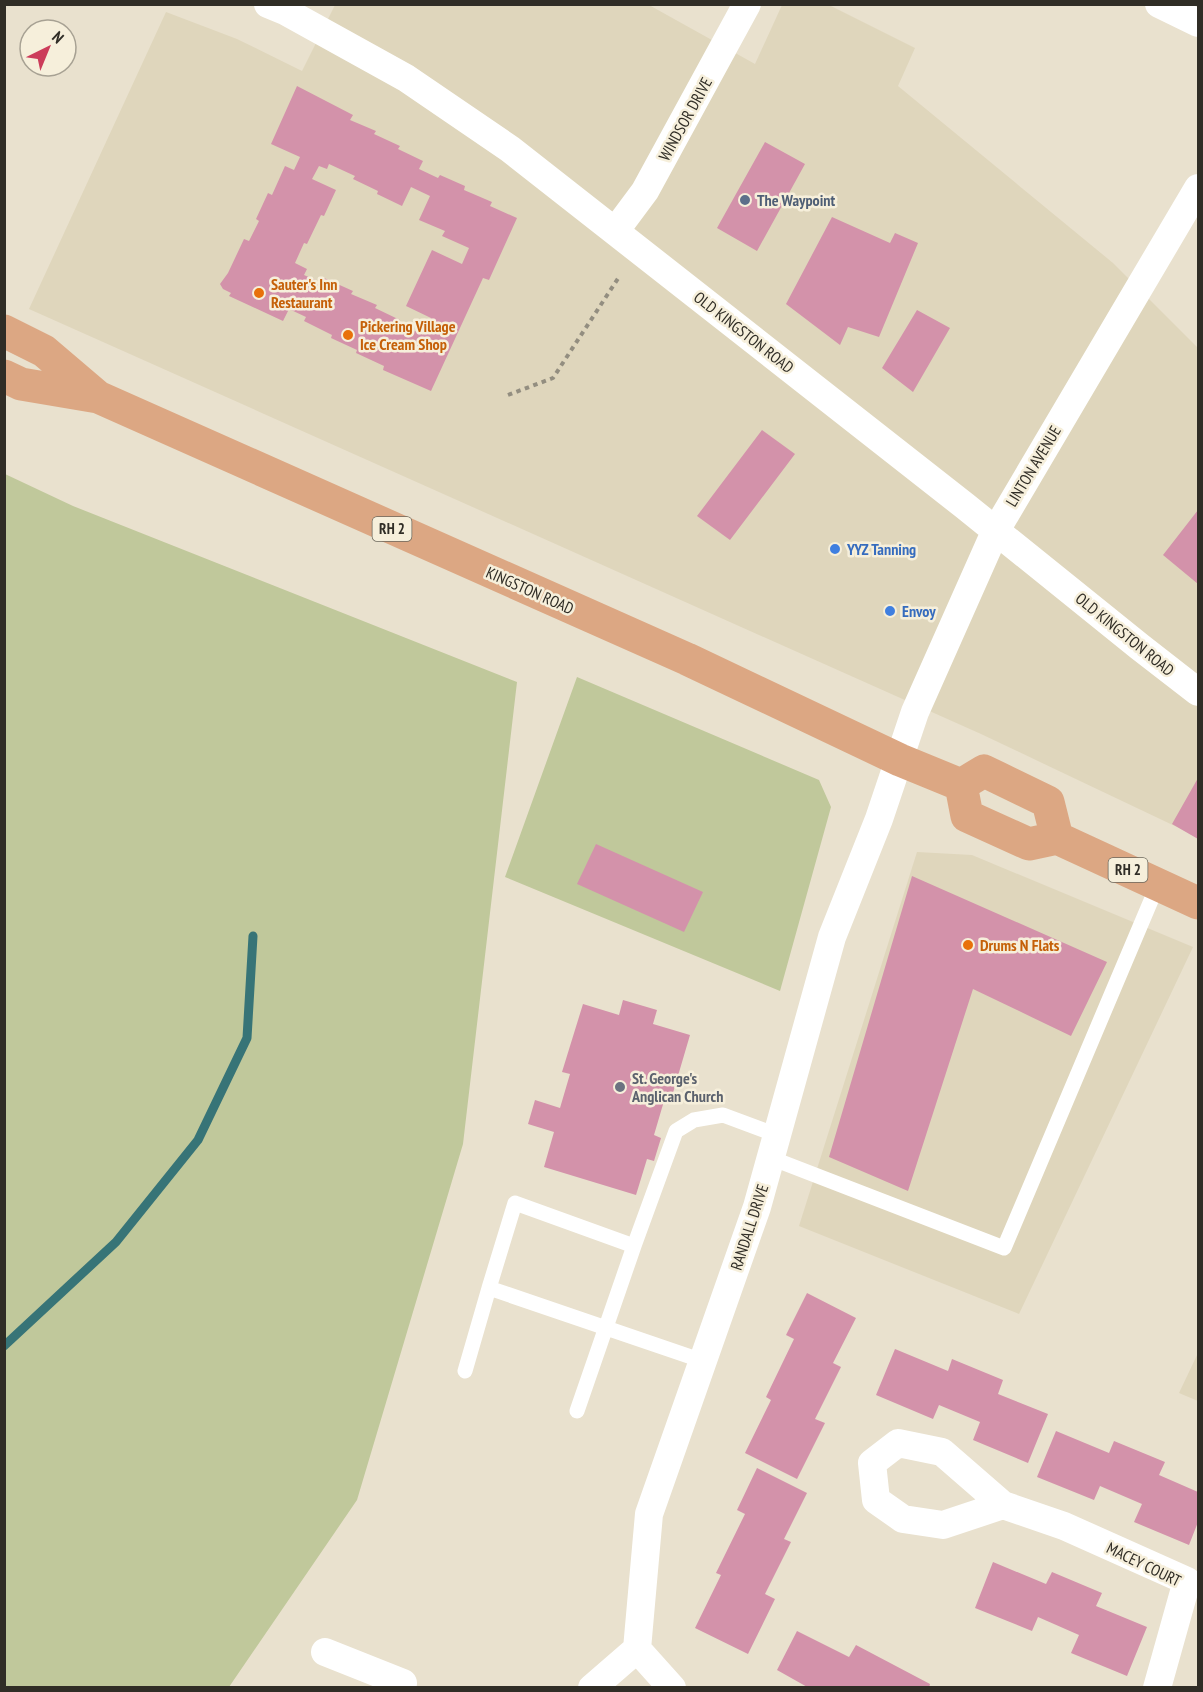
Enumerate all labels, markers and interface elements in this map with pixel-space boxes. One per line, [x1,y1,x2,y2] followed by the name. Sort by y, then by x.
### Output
[18,18,78,78] north arrow
[48,27,68,47] text: N
[654,74,716,164] street label: WINDSOR DRIVE
[757,190,835,210] place label: The Waypoint
[738,193,752,207] marker: The Waypoint
[271,274,338,312] place label: Sauter's Inn Restaurant
[252,286,266,300] marker: Sauter's Inn Restaurant
[690,287,798,377] street label: OLD KINGSTON ROAD
[360,316,456,354] place label: Pickering Village Ice Cream Shop
[341,328,355,342] marker: Pickering Village Ice Cream Shop
[1001,422,1065,510] street label: LINTON AVENUE
[372,517,412,541] road number: RH 2
[846,539,916,559] place label: YYZ Tanning
[828,542,842,556] marker: YYZ Tanning
[483,562,577,618] street label: KINGSTON ROAD
[1072,588,1178,680] street label: OLD KINGSTON ROAD
[902,601,936,621] place label: Envoy
[883,604,897,618] marker: Envoy
[1108,858,1148,882] road number: RH 2
[980,935,1060,955] place label: Drums N Flats
[961,938,975,952] marker: Drums N Flats
[631,1068,723,1106] place label: St. George's Anglican Church
[613,1080,627,1094] marker: St. George's Anglican Church
[726,1181,772,1273] street label: RANDALL DRIVE
[1104,1537,1184,1591] street label: MACEY COURT

